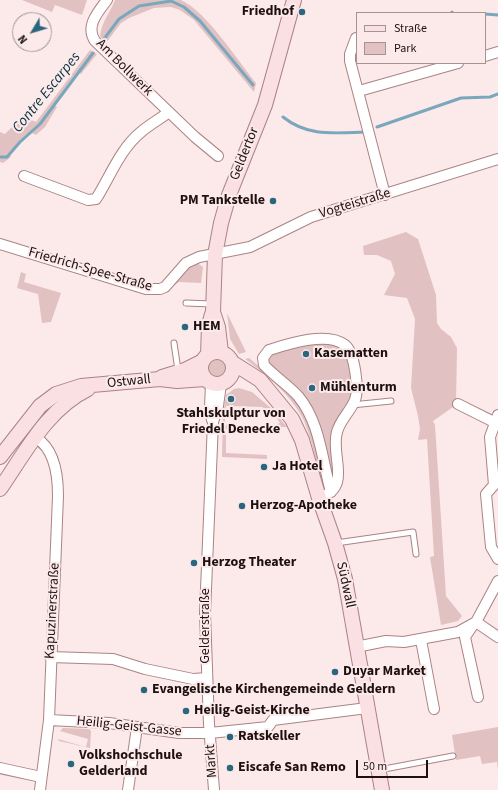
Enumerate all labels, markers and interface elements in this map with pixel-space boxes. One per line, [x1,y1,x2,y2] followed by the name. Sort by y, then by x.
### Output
[242,4,294,20] place label: Friedhof
[297,7,307,17] marker: Friedhof
[12,12,52,52] north arrow
[356,12,486,64] legend
[394,20,427,37] text: Straße
[15,32,31,47] text: N
[92,36,156,100] street label: Am Bollwerk
[394,40,416,57] text: Park
[9,49,85,137] water label: Contre Escarpes
[227,125,263,183] street label: Geldertor
[317,185,393,223] street label: Vogteistraße
[180,193,265,209] place label: PM Tankstelle
[268,196,278,206] marker: PM Tankstelle
[26,244,154,296] street label: Friedrich-Spee-Straße
[193,319,221,335] place label: HEM
[180,322,190,332] marker: HEM
[314,346,388,362] place label: Kasematten
[301,349,311,359] marker: Kasematten
[106,371,152,393] street label: Ostwall
[320,380,397,396] place label: Mühlenturm
[307,383,317,393] marker: Mühlenturm
[226,394,236,404] marker: Stahlskulptur von Friedel Denecke
[176,406,286,438] place label: Stahlskulptur von Friedel Denecke
[272,459,323,475] place label: Ja Hotel
[259,462,269,472] marker: Ja Hotel
[250,498,357,514] place label: Herzog-Apotheke
[237,501,247,511] marker: Herzog-Apotheke
[202,555,296,571] place label: Herzog Theater
[189,558,199,568] marker: Herzog Theater
[332,560,358,610] street label: Südwall
[42,562,64,660] street label: Kapuzinerstraße
[198,588,214,664] street label: Gelderstraße
[343,664,426,680] place label: Duyar Market
[330,667,340,677] marker: Duyar Market
[152,682,396,698] place label: Evangelische Kirchengemeinde Geldern
[139,685,149,695] marker: Evangelische Kirchengemeinde Geldern
[194,703,310,719] place label: Heilig-Geist-Kirche
[181,706,191,716] marker: Heilig-Geist-Kirche
[76,713,182,741] street label: Heilig-Geist-Gasse
[238,729,300,745] place label: Ratskeller
[225,732,235,742] marker: Ratskeller
[202,744,222,778] street label: Markt
[79,748,182,780] place label: Volkshochschule Gelderland
[358,752,430,778] scale bar
[363,758,387,775] text: 50 m
[66,759,76,769] marker: Volkshochschule Gelderland
[238,760,346,776] place label: Eiscafe San Remo
[225,763,235,773] marker: Eiscafe San Remo

